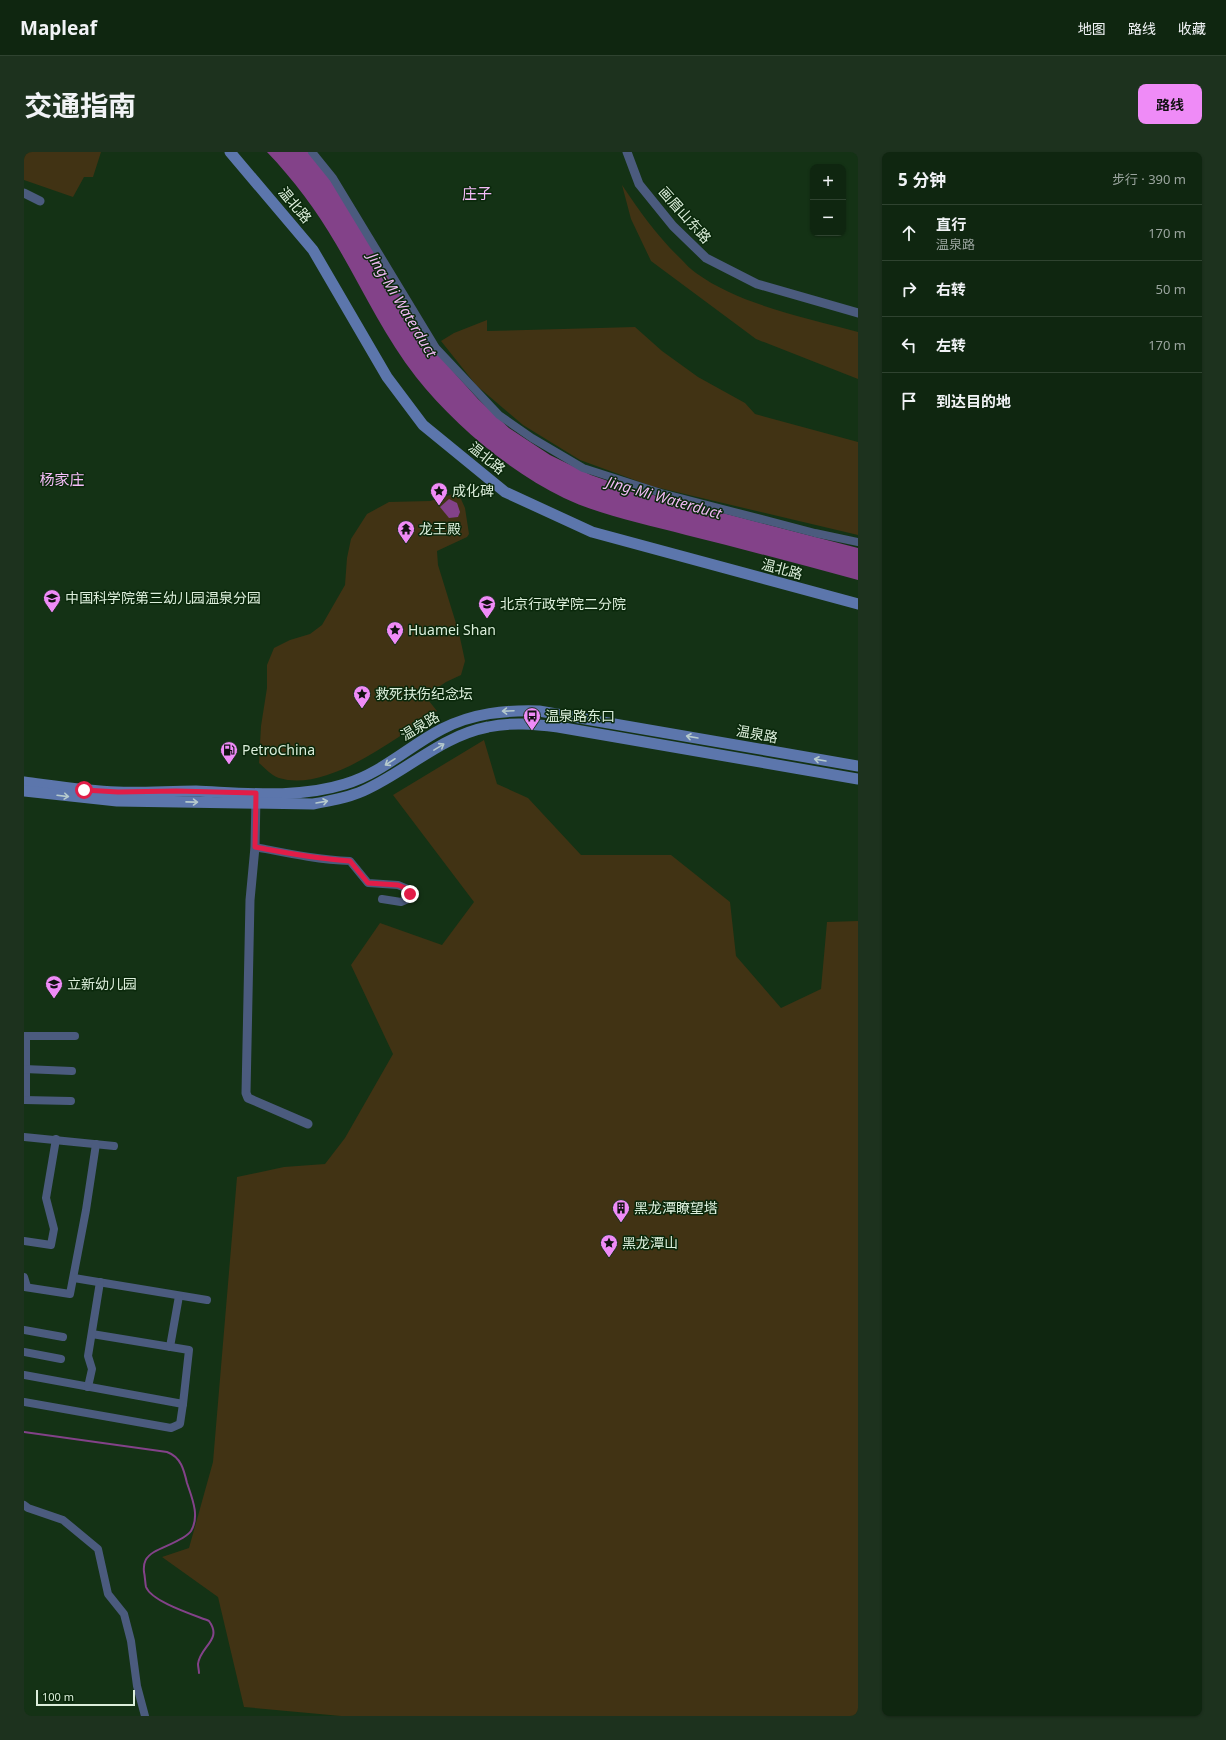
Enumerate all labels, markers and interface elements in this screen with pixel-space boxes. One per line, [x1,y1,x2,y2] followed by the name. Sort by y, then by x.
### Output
[20,15,97,41] text: Mapleaf
[1078,19,1106,38] text: 地图
[1128,19,1156,38] text: 路线
[1178,19,1206,38] text: 收藏
[1138,84,1202,124] button: 路线
[24,86,136,124] text: 交通指南
[810,164,846,236] map controls
[810,164,846,200] button: +
[898,168,946,191] text: 5 分钟
[1112,170,1186,188] text: 步行 · 390 m
[275,182,316,227] street label: 温北路
[655,182,716,247] street label: 画眉山东路
[462,183,492,203] district label: 庄子
[810,200,846,236] button: −
[936,214,966,234] text: 直行
[898,222,920,244] icon: ahead
[1148,224,1186,242] text: 170 m
[936,235,975,253] text: 温泉路
[362,246,443,361] water label: Jing-Mi Waterduct
[898,278,920,300] icon: right
[936,279,966,299] text: 右转
[1156,280,1186,298] text: 50 m
[898,334,920,356] icon: left
[936,335,966,355] text: 左转
[1148,336,1186,354] text: 170 m
[898,390,920,412] icon: arrive
[936,391,1011,411] text: 到达目的地
[465,437,510,478] street label: 温北路
[39,469,85,489] district label: 杨家庄
[602,470,725,523] water label: Jing-Mi Waterduct
[429,481,449,506] place icon: 成化碑
[452,481,494,500] place label: 成化碑
[396,519,416,544] temple icon: 龙王殿
[419,519,461,538] place label: 龙王殿
[759,554,805,583] street label: 温北路
[42,588,62,613] school or university icon: 中国科学院第三幼儿园温泉分园
[65,588,261,607] place label: 中国科学院第三幼儿园温泉分园
[477,594,497,619] school or university icon: 北京行政学院二分院
[500,594,626,613] place label: 北京行政学院二分院
[385,620,405,645] place icon: Huamei Shan
[408,620,496,639] place label: Huamei Shan
[352,684,372,709] place icon: 救死扶伤纪念坛
[375,684,473,703] place label: 救死扶伤纪念坛
[522,706,542,731] bus stop icon: 温泉路东口
[545,706,615,725] place label: 温泉路东口
[397,707,443,745] street label: 温泉路
[502,707,515,714] one-way arrow
[735,721,779,747] street label: 温泉路
[685,733,698,741] one-way arrow
[219,740,239,765] fuel station icon: PetroChina
[242,740,315,759] place label: PetroChina
[433,743,444,751] one-way arrow
[813,756,826,764] one-way arrow
[384,758,396,766] one-way arrow
[75,781,93,799] route start
[56,792,69,800] one-way arrow
[185,798,198,806] one-way arrow
[315,798,328,806] one-way arrow
[401,885,419,903] route end
[44,974,64,999] school or university icon: 立新幼儿园
[67,974,137,993] place label: 立新幼儿园
[611,1198,631,1223] building icon: 黑龙潭瞭望塔
[634,1198,718,1217] place label: 黑龙潭瞭望塔
[599,1233,619,1258] place icon: 黑龙潭山
[622,1233,678,1252] place label: 黑龙潭山
[36,1688,135,1707] scale bar
[42,1689,74,1704] text: 100 m

